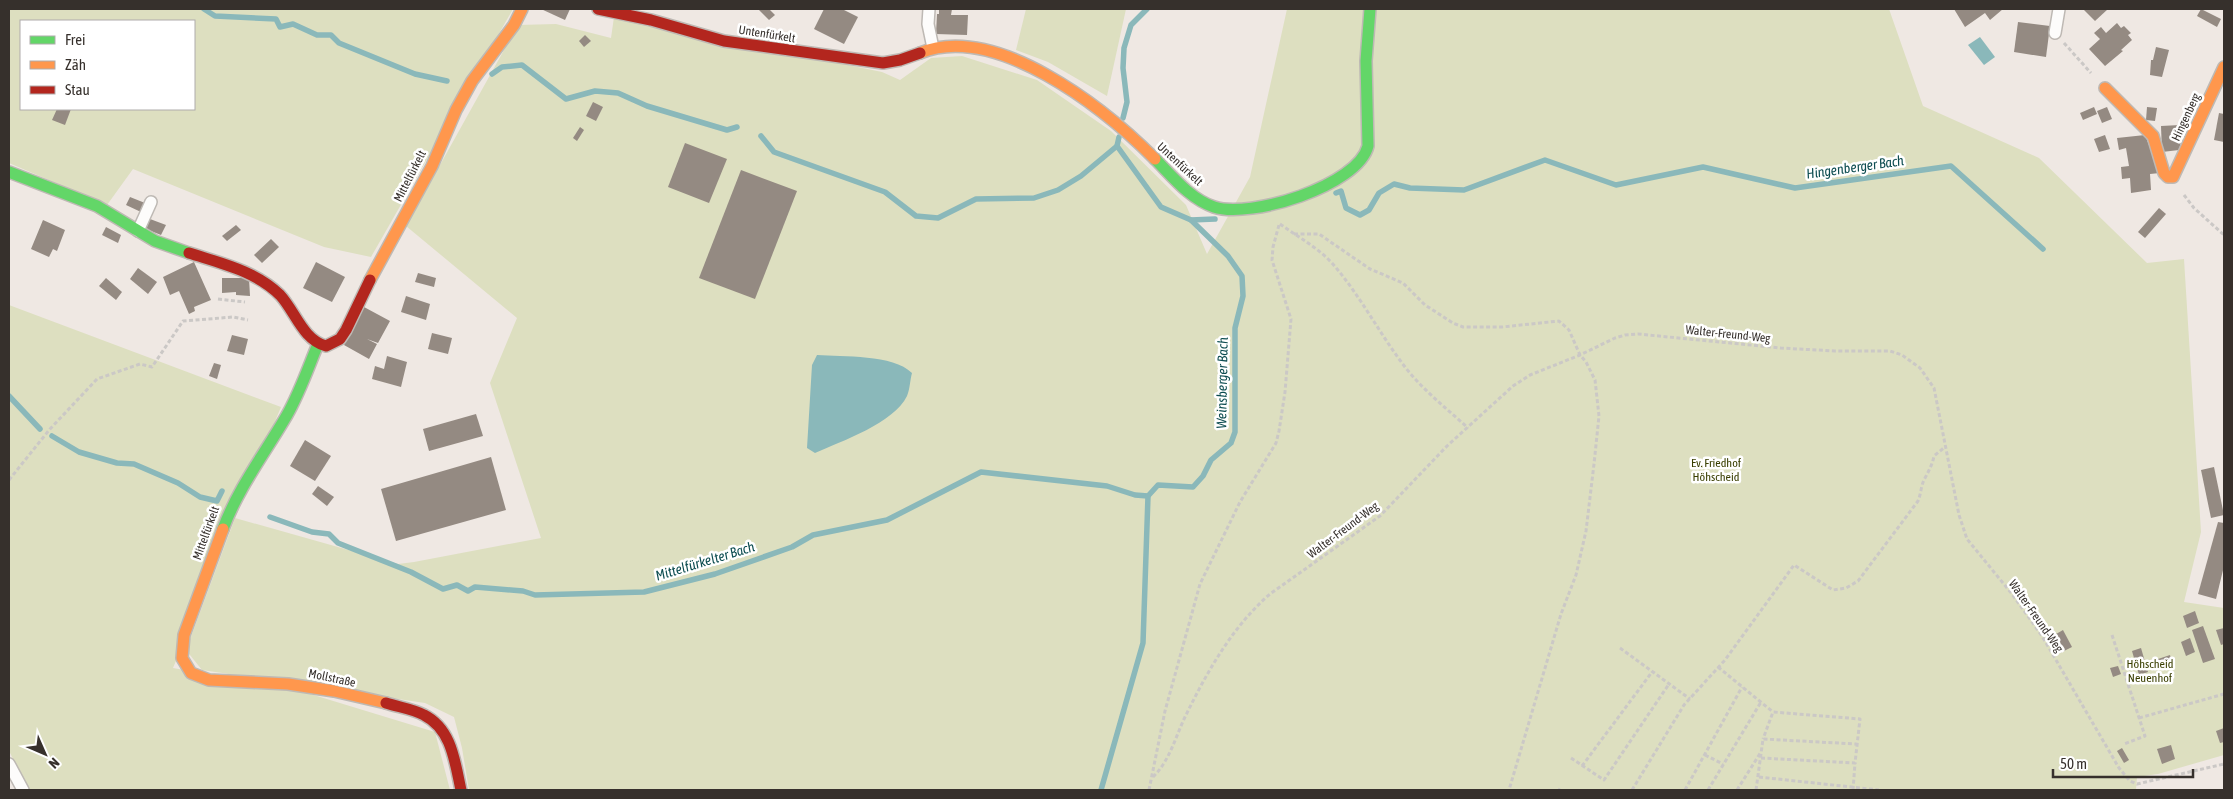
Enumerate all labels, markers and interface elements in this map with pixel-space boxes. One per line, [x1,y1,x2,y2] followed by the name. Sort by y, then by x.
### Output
[20,20,195,110] legend
[738,23,797,45] street label: Untenfürkelt
[65,31,85,48] text: Frei
[65,56,86,73] text: Zäh
[65,81,90,98] text: Stau
[2169,90,2204,143] street label: Hingenberg
[1154,139,1206,189] street label: Untenfürkelt
[391,147,429,204] street label: Mittelfürkelt
[1805,152,1905,182] water label: Hingenberger Bach
[1685,323,1772,346] street label: Walter-Freund-Weg
[1213,337,1231,429] water label: Weinsberger Bach
[1691,456,1742,484] park label: Ev. Friedhof Höhscheid
[1305,498,1382,561] street label: Walter-Freund-Weg
[190,504,222,562] street label: Mittelfürkelt
[654,538,757,584] water label: Mittelfürkelter Bach
[2006,577,2067,656] street label: Walter-Freund-Weg
[2127,657,2173,685] park label: Höhscheid Neuenhof
[307,666,357,690] street label: Mollstraße
[20,729,70,779] north arrow
[2053,746,2193,778] scale bar
[46,755,63,772] text: N
[2060,755,2087,772] text: 50 m

